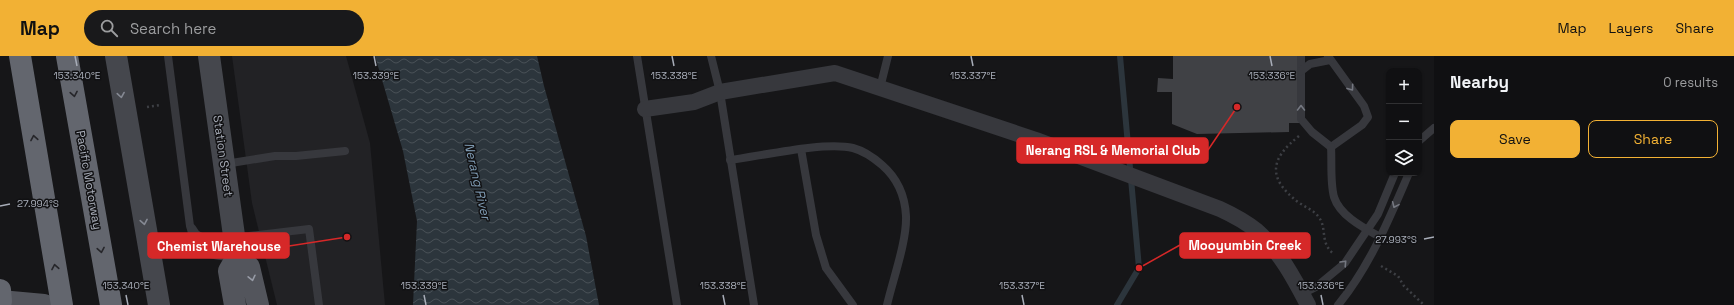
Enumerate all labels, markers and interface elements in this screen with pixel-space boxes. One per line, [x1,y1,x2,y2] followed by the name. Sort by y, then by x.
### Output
[84,10,364,46] search box
[20,16,60,41] text: Map
[98,17,120,39] icon: search
[130,19,216,38] text: Search here
[1557,19,1587,37] text: Map
[1609,19,1653,37] text: Layers
[1675,19,1714,37] text: Share
[1386,68,1422,176] map controls
[1386,68,1422,104] button: +
[54,69,101,82] text: 153.340°E
[353,69,400,82] text: 153.339°E
[651,69,698,82] text: 153.338°E
[950,69,996,82] text: 153.337°E
[1249,69,1296,82] text: 153.336°E
[1450,71,1509,93] text: Nearby
[1663,74,1718,91] text: 0 results
[1346,83,1353,90] one-way arrow
[69,91,78,98] one-way arrow
[116,91,125,98] one-way arrow
[1386,104,1422,140] button: −
[1297,105,1305,111] one-way arrow
[209,114,237,198] street label: Station Street
[1450,120,1580,158] button: Save
[1588,120,1718,158] button: Share
[72,129,106,231] street label: Pacific Motorway
[30,135,39,141] one-way arrow
[1017,138,1208,163] callout: Nerang RSL & Memorial Club
[1386,140,1422,176] button: layers
[460,141,495,223] water label: Nerang River
[1026,142,1200,159] text: Nerang RSL & Memorial Club
[17,197,59,210] text: 27.994°S
[1392,201,1400,209] one-way arrow
[140,219,148,226] one-way arrow
[148,233,289,258] callout: Chemist Warehouse
[1180,233,1310,258] callout: Mooyumbin Creek
[1375,233,1417,246] text: 27.993°S
[1188,237,1302,254] text: Mooyumbin Creek
[157,238,281,255] text: Chemist Warehouse
[96,247,105,253] one-way arrow
[1339,260,1347,268] one-way arrow
[51,263,60,270] one-way arrow
[247,275,255,281] one-way arrow
[103,279,150,292] text: 153.340°E
[401,279,448,292] text: 153.339°E
[700,279,747,292] text: 153.338°E
[999,279,1045,292] text: 153.337°E
[1298,279,1345,292] text: 153.336°E

